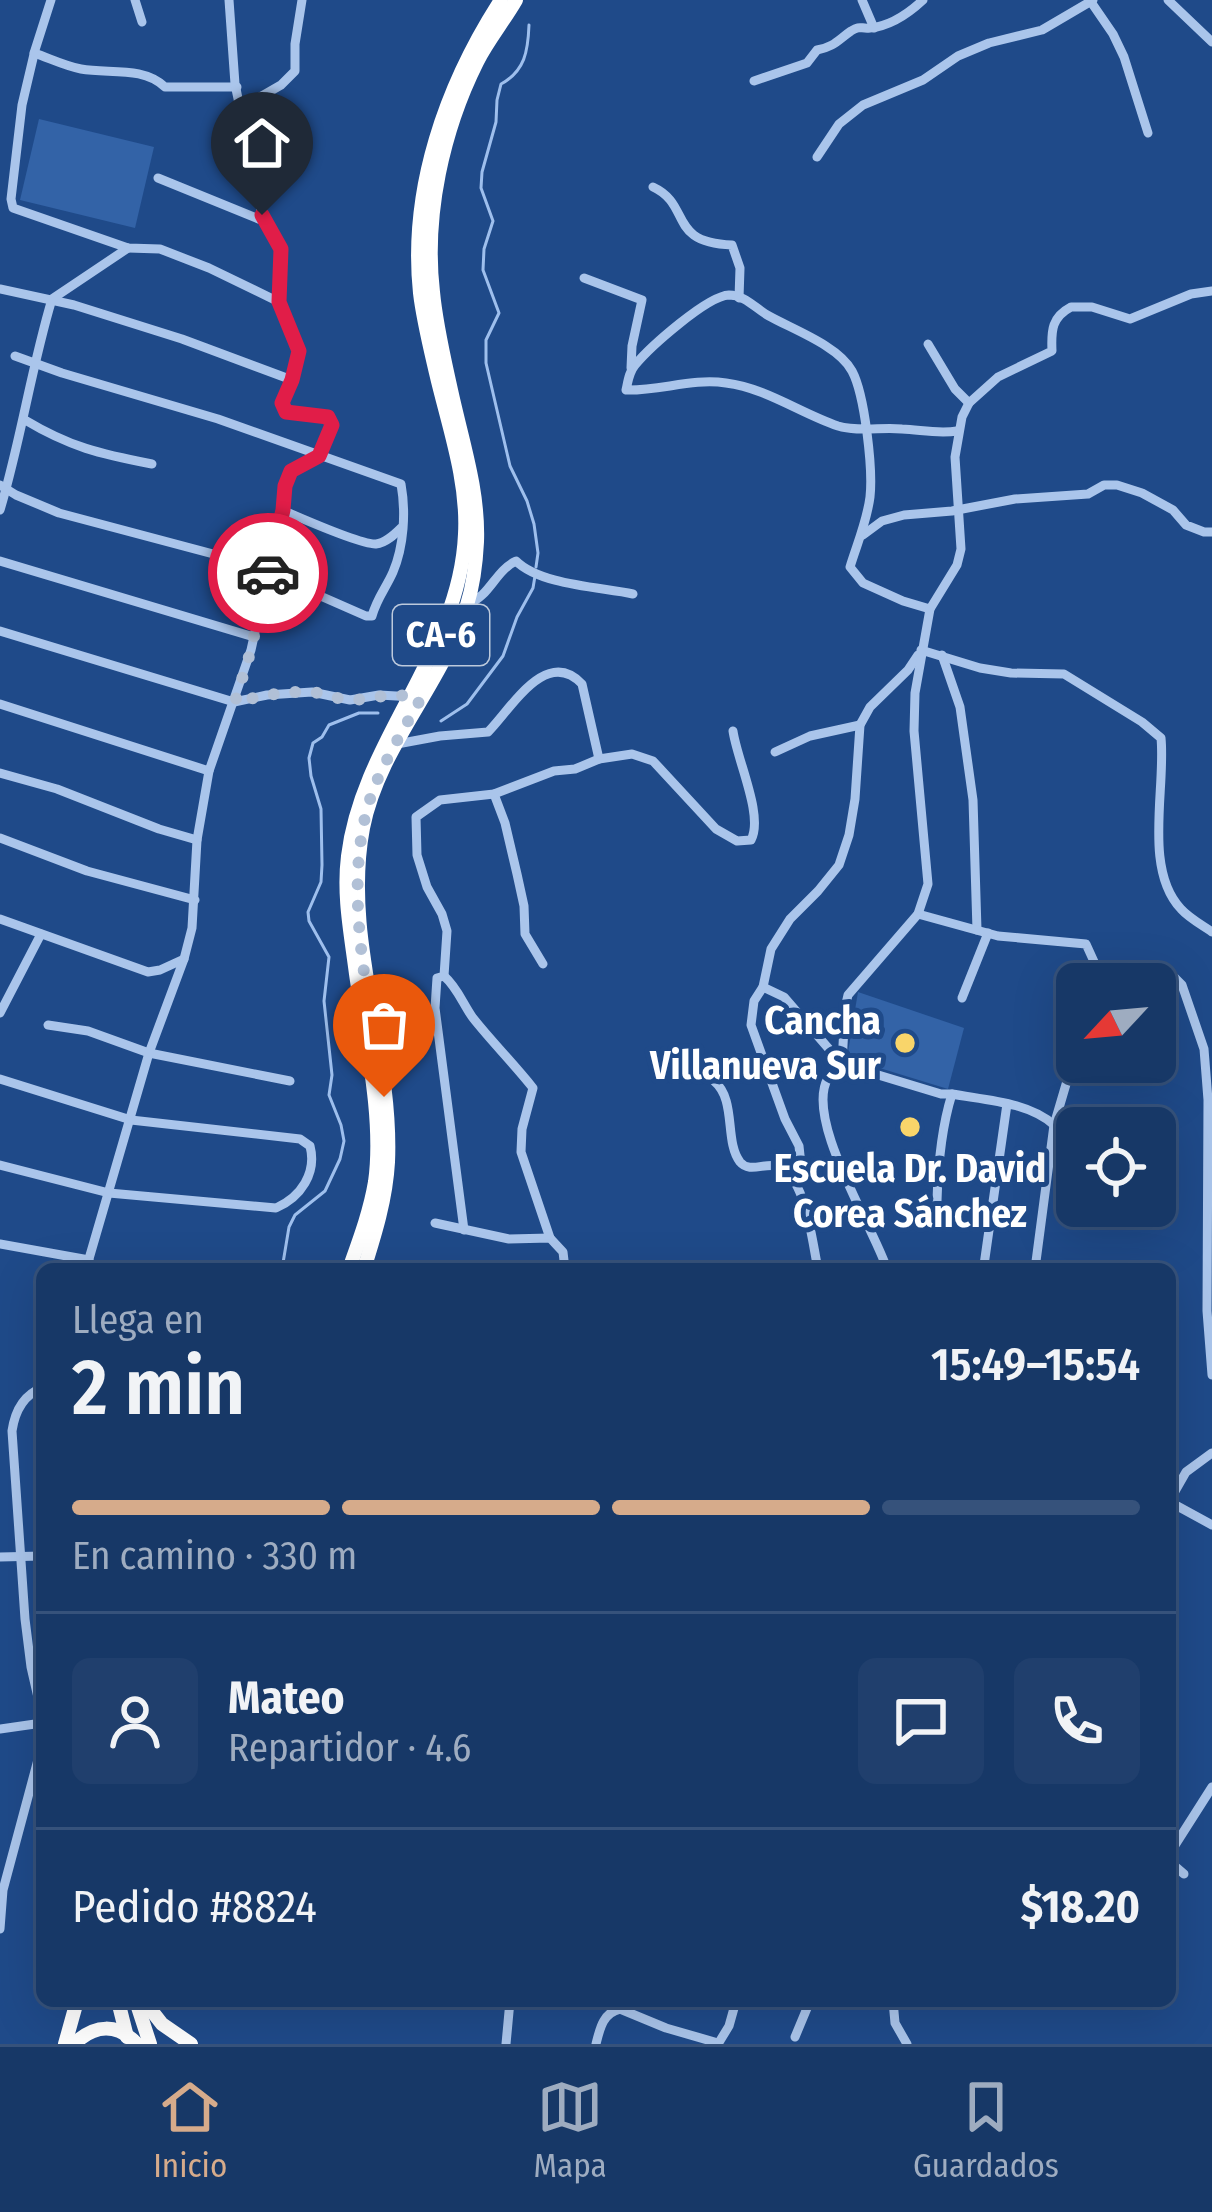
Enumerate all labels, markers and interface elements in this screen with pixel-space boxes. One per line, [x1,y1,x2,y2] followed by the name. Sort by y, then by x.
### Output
[211,92,313,215] pin
[229,110,295,176] icon: home
[208,513,328,633] courier
[235,540,301,606] icon: car
[393,605,489,665] road number: CA-6
[1056,963,1176,1083] north arrow
[1056,963,1176,1227] map controls
[333,974,435,1097] pin
[351,992,417,1058] icon: bag
[649,998,882,1089] place label: Cancha Villanueva Sur
[892,1030,918,1056] marker: Cancha Villanueva Sur
[1056,1107,1176,1227] button: locate
[897,1114,923,1140] marker: Escuela Dr. David Corea Sánchez
[774,1146,1046,1237] place label: Escuela Dr. David Corea Sánchez
[72,1297,204,1343] text: Llega en
[931,1338,1140,1392] text: 15:49–15:54
[72,1341,245,1435] text: 2 min
[72,1533,357,1579] text: En camino · 330 m
[72,1658,198,1784] button: person
[858,1658,984,1784] button: chat
[1014,1658,1140,1784] button: phone
[228,1671,345,1725] text: Mateo
[228,1725,471,1771] text: Repartidor · 4.6
[72,1880,317,1934] text: Pedido #8824
[1021,1880,1140,1934] text: $18.20
[153,2074,227,2186] tab: Inicio
[534,2074,607,2186] tab: Mapa
[913,2074,1059,2186] tab: Guardados

